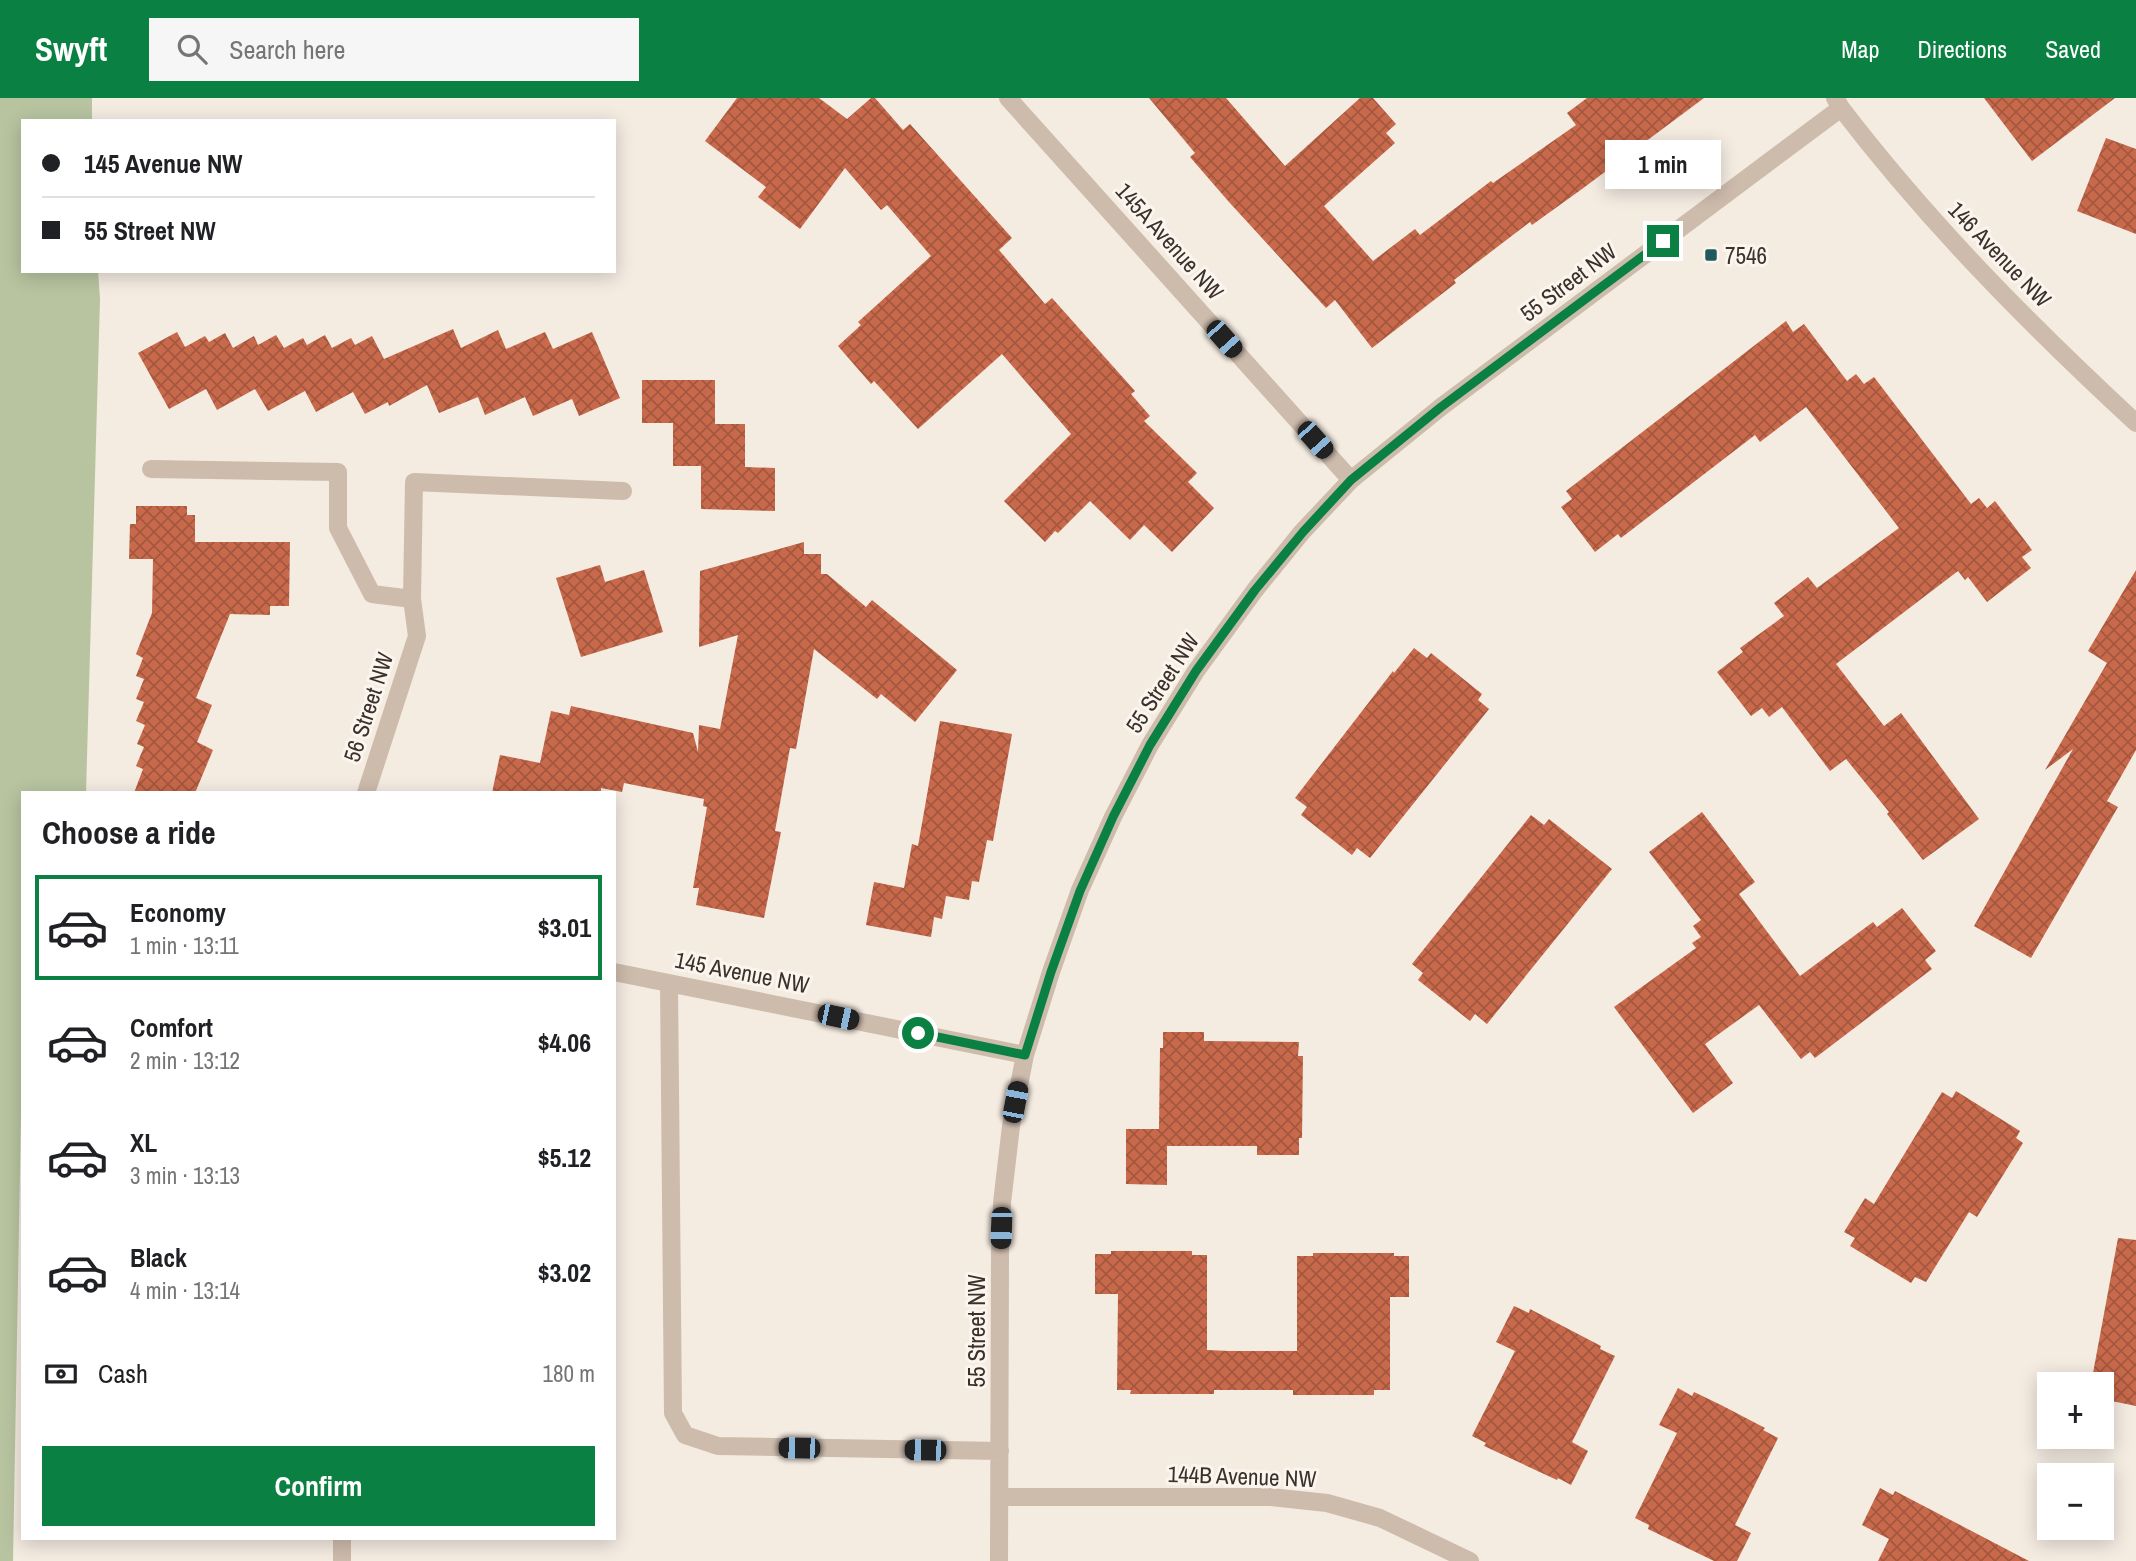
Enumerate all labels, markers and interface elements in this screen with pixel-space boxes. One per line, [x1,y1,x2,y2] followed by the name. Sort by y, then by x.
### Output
[149,18,639,81] search box
[35,27,107,71] text: Swyft
[173,30,211,68] icon: search
[229,32,345,67] text: Search here
[1841,33,1879,65] text: Map
[1917,33,2007,65] text: Directions
[2045,33,2101,65] text: Saved
[1605,139,1721,188] callout: 1 min
[84,146,242,181] text: 145 Avenue NW
[1638,149,1688,180] text: 1 min
[1109,176,1231,306] street label: 145A Avenue NW
[1942,194,2059,314] street label: 146 Avenue NW
[84,213,216,248] text: 55 Street NW
[1647,225,1679,257] route end
[1513,235,1623,328] street label: 55 Street NW
[1725,240,1767,271] place label: 7546
[1703,247,1719,263] marker: 7546
[1203,316,1246,362] car
[1294,417,1337,463] car
[1118,627,1206,739] street label: 55 Street NW
[336,648,400,766] street label: 56 Street NW
[42,811,216,854] text: Choose a ride
[130,895,226,930] text: Economy
[46,896,109,959] icon: car
[538,910,591,945] text: $3.01
[130,930,239,961] text: 1 min · 13:11
[672,944,812,1000] street label: 145 Avenue NW
[816,1002,861,1032] car
[130,1010,213,1045] text: Comfort
[46,1011,109,1074] icon: car
[902,1017,934,1049] route start
[538,1025,591,1060] text: $4.06
[130,1045,240,1076] text: 2 min · 13:12
[1001,1079,1030,1125] car
[130,1125,157,1160] text: XL
[46,1126,109,1189] icon: car
[538,1140,591,1175] text: $5.12
[130,1160,240,1191] text: 3 min · 13:13
[990,1207,1013,1249] car
[130,1240,187,1275] text: Black
[46,1241,109,1304] icon: car
[538,1255,591,1290] text: $3.02
[961,1274,992,1388] street label: 55 Street NW
[130,1275,240,1306] text: 4 min · 13:14
[42,1355,80,1393] icon: cash
[98,1356,148,1391] text: Cash
[543,1358,595,1389] text: 180 m
[2037,1372,2114,1540] map controls
[2037,1372,2114,1449] button: +
[778,1437,821,1459] car
[904,1439,947,1461] car
[42,1446,595,1526] button: Confirm
[1167,1458,1317,1494] street label: 144B Avenue NW
[2037,1463,2114,1540] button: −

